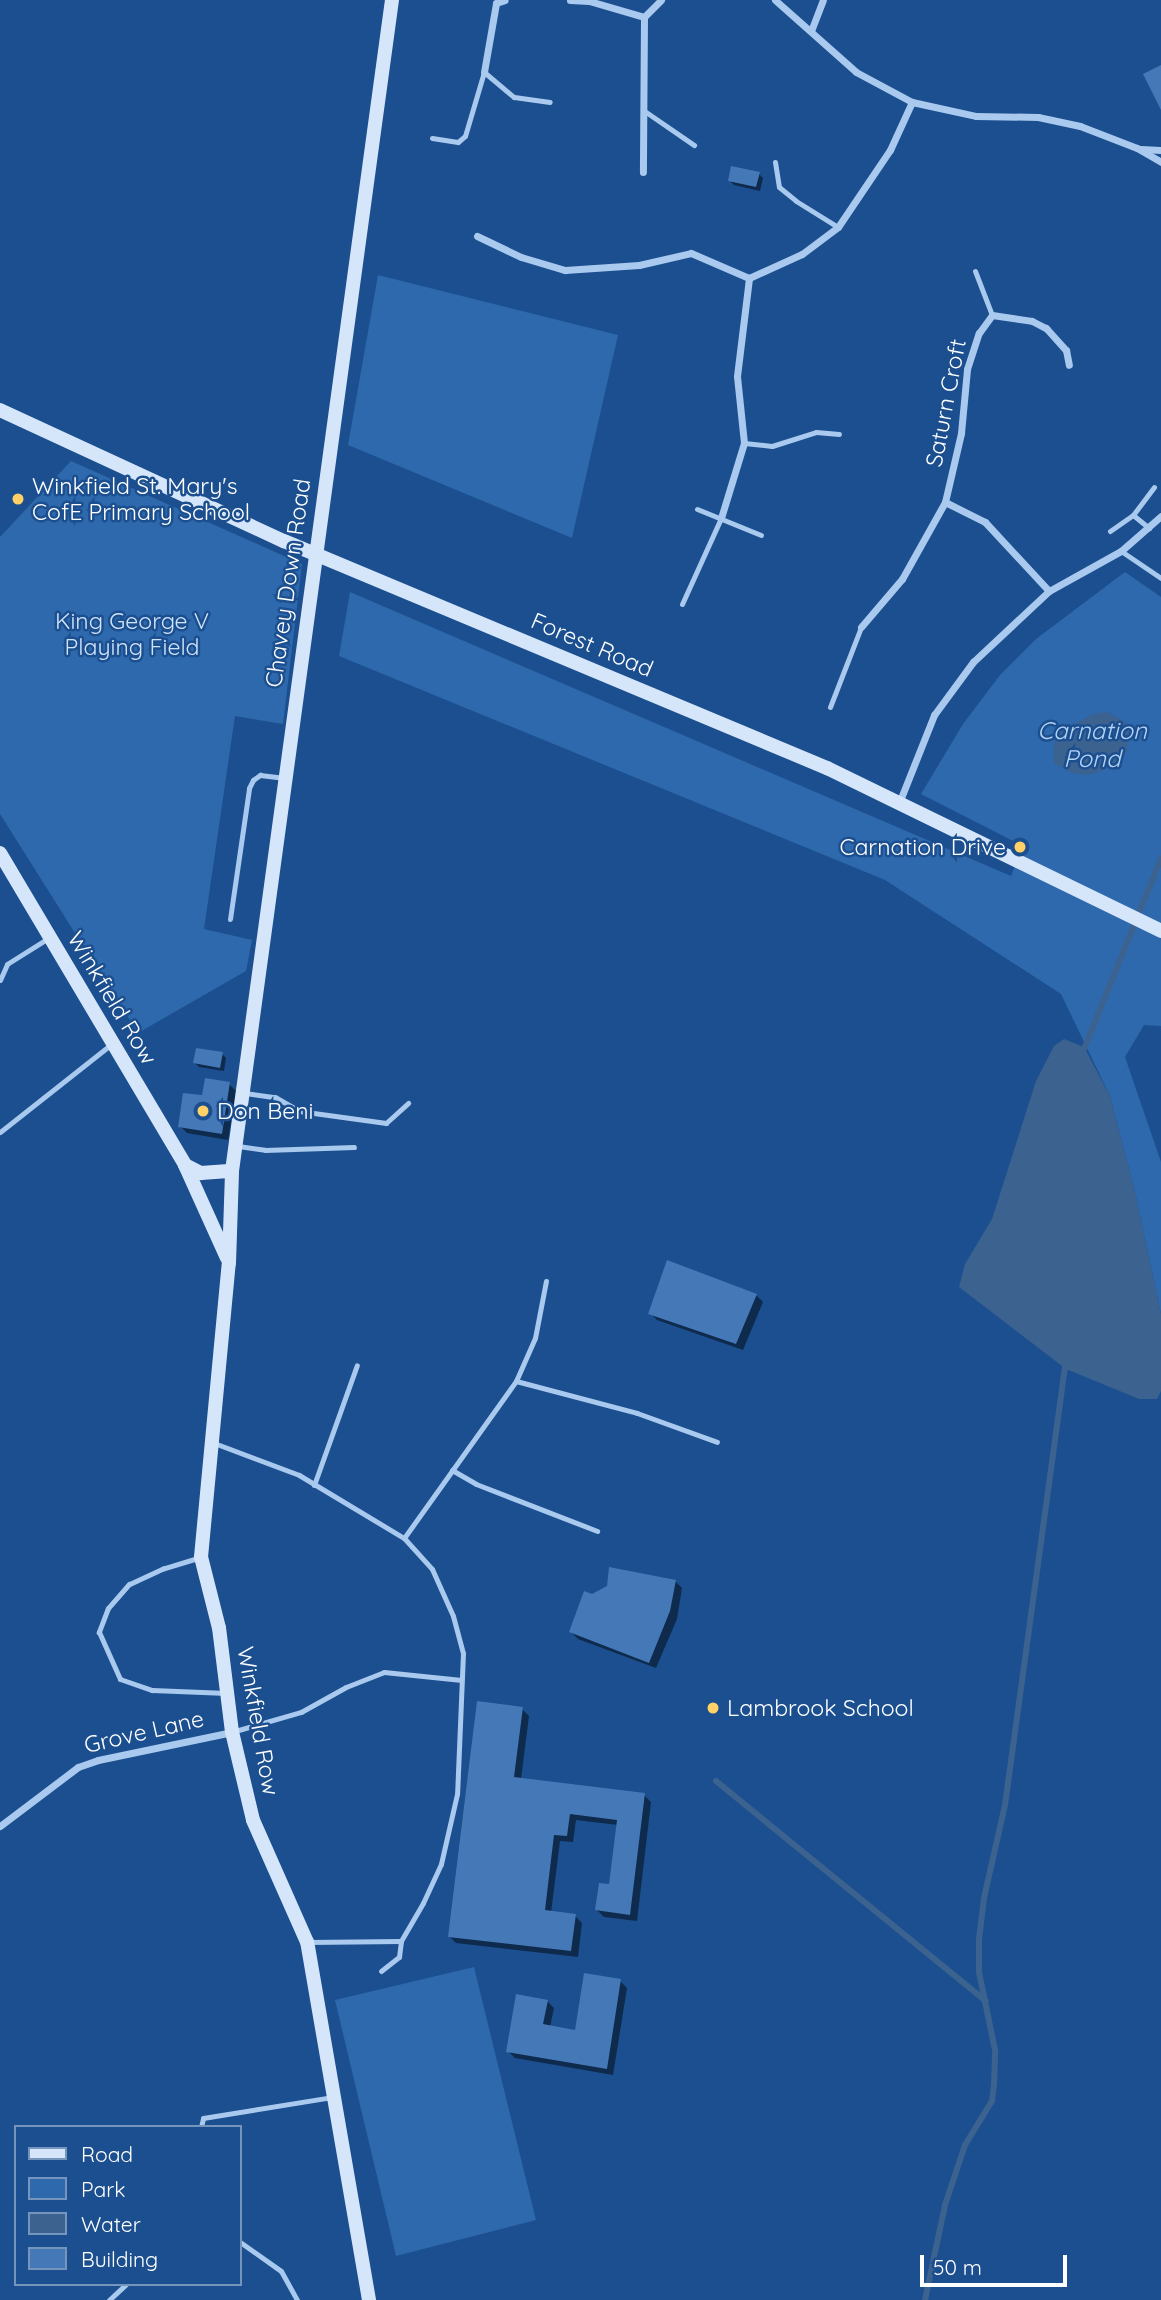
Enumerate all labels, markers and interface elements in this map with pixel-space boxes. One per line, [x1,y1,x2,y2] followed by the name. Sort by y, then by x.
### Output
[920,337,972,469] street label: Saturn Croft
[32,472,250,526] place label: Winkfield St. Mary's CofE Primary School
[260,477,316,689] street label: Chavey Down Road
[10,491,26,507] marker: Winkfield St. Mary's CofE Primary School
[55,607,209,661] park label: King George V Playing Field
[527,607,657,683] street label: Forest Road
[1037,717,1147,773] water label: Carnation Pond
[839,833,1006,861] place label: Carnation Drive
[1012,839,1028,855] marker: Carnation Drive
[61,926,163,1070] street label: Winkfield Row
[217,1097,313,1125] place label: Don Beni
[195,1103,211,1119] marker: Don Beni
[231,1644,285,1798] street label: Winkfield Row
[727,1694,914,1722] place label: Lambrook School
[705,1700,721,1716] marker: Lambrook School
[82,1705,206,1759] street label: Grove Lane
[14,2125,242,2286] legend
[81,2141,133,2167] text: Road
[81,2176,125,2202] text: Park
[81,2211,141,2237] text: Water
[923,2240,1070,2284] scale bar
[81,2246,158,2272] text: Building
[933,2254,982,2280] text: 50 m

